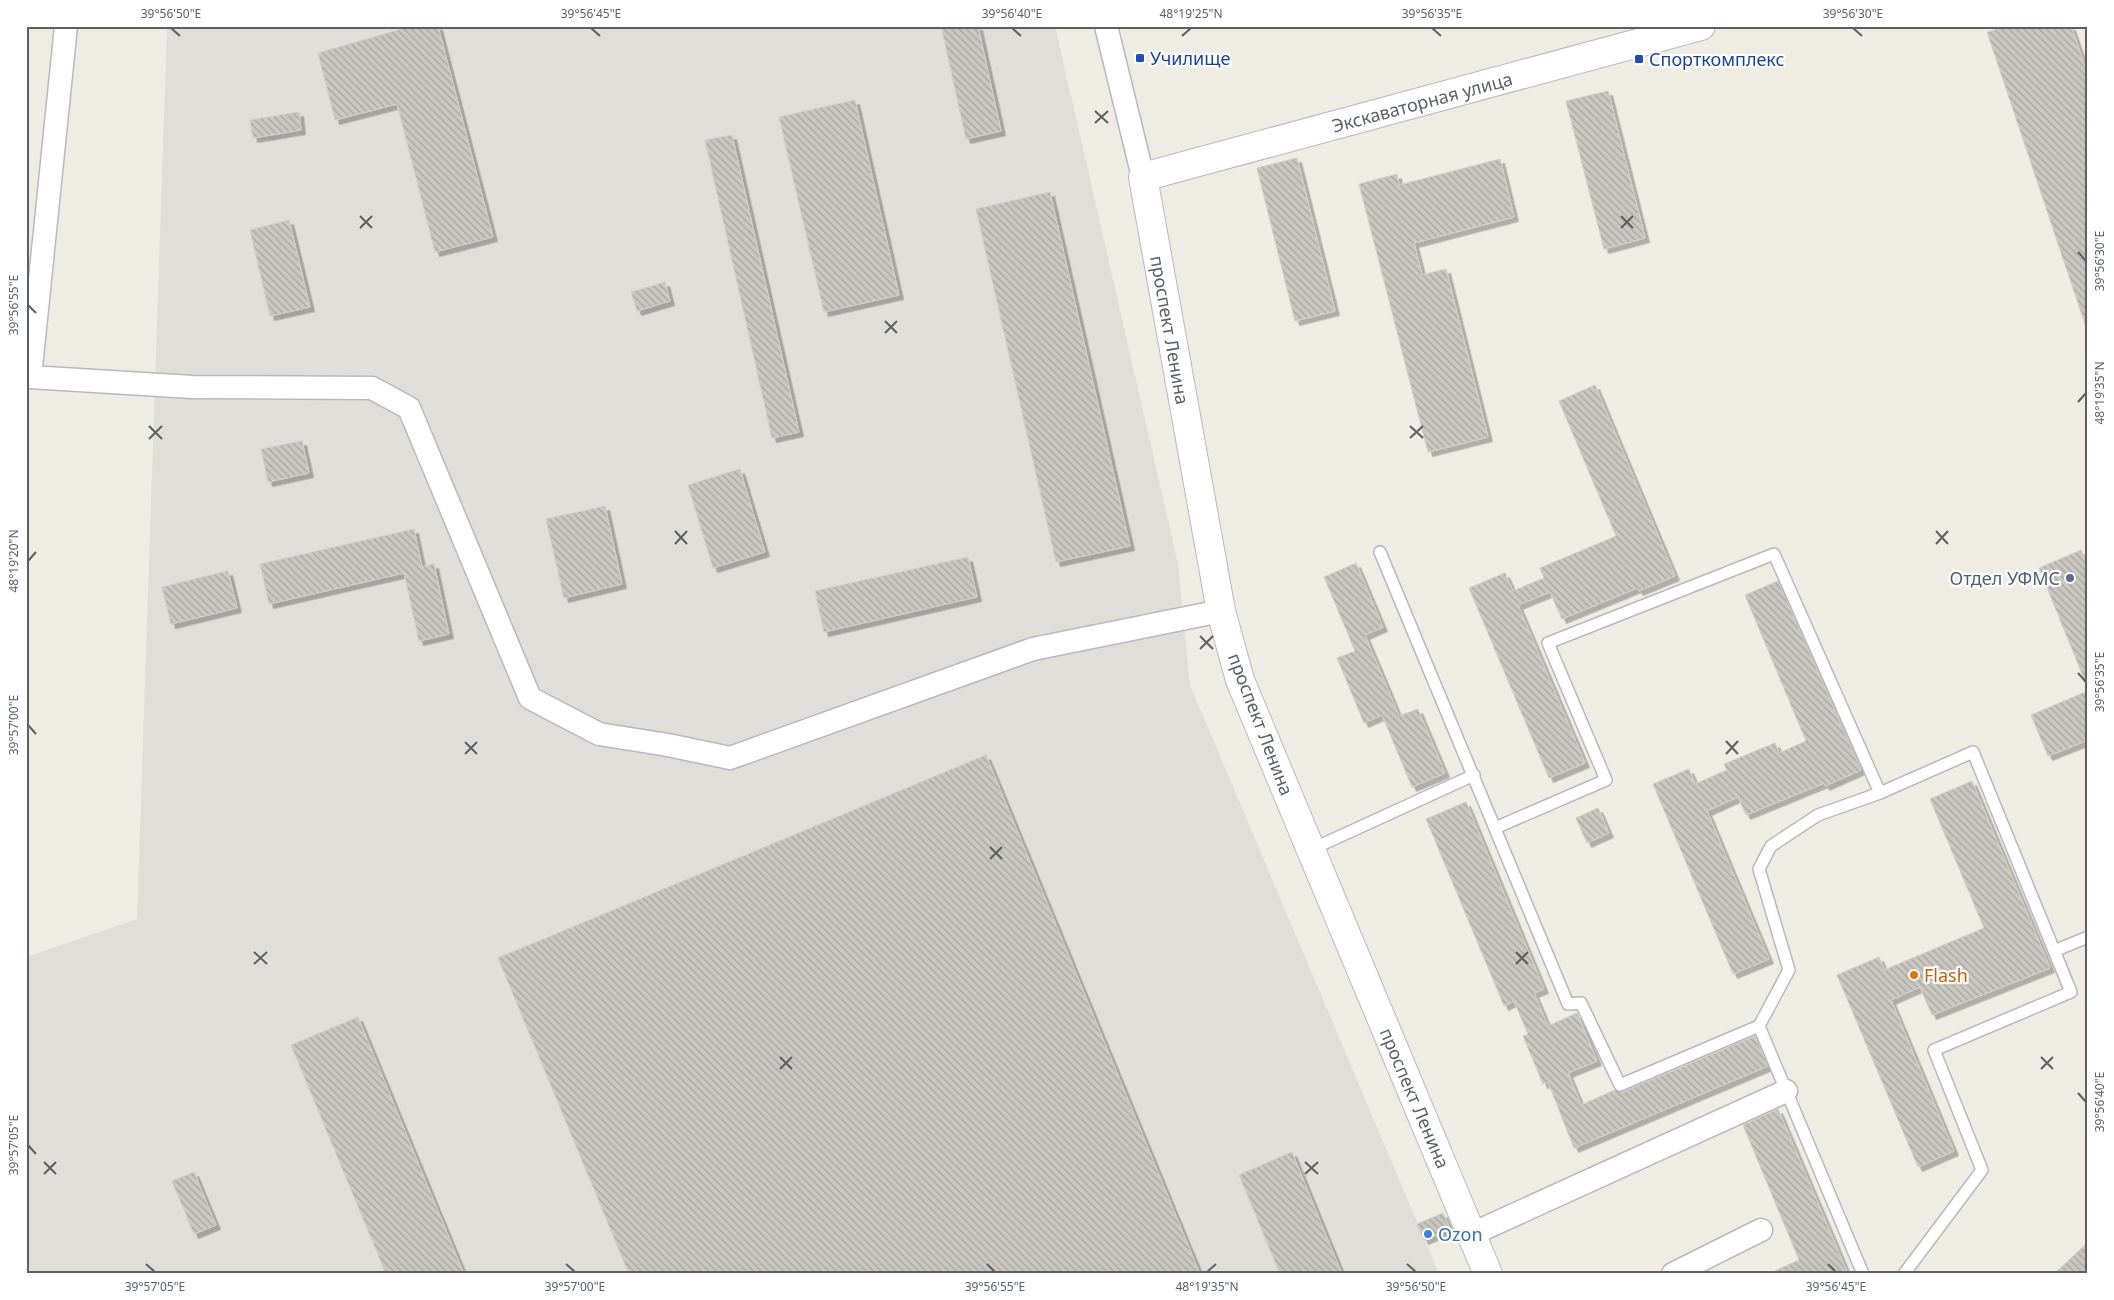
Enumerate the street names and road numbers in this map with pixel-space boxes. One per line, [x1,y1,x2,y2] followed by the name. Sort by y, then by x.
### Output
[1329,66,1515,138] street label: Экскаваторная улица
[1145,254,1195,406] street label: проспект Ленина
[1223,649,1299,799] street label: проспект Ленина
[1375,1024,1455,1172] street label: проспект Ленина

